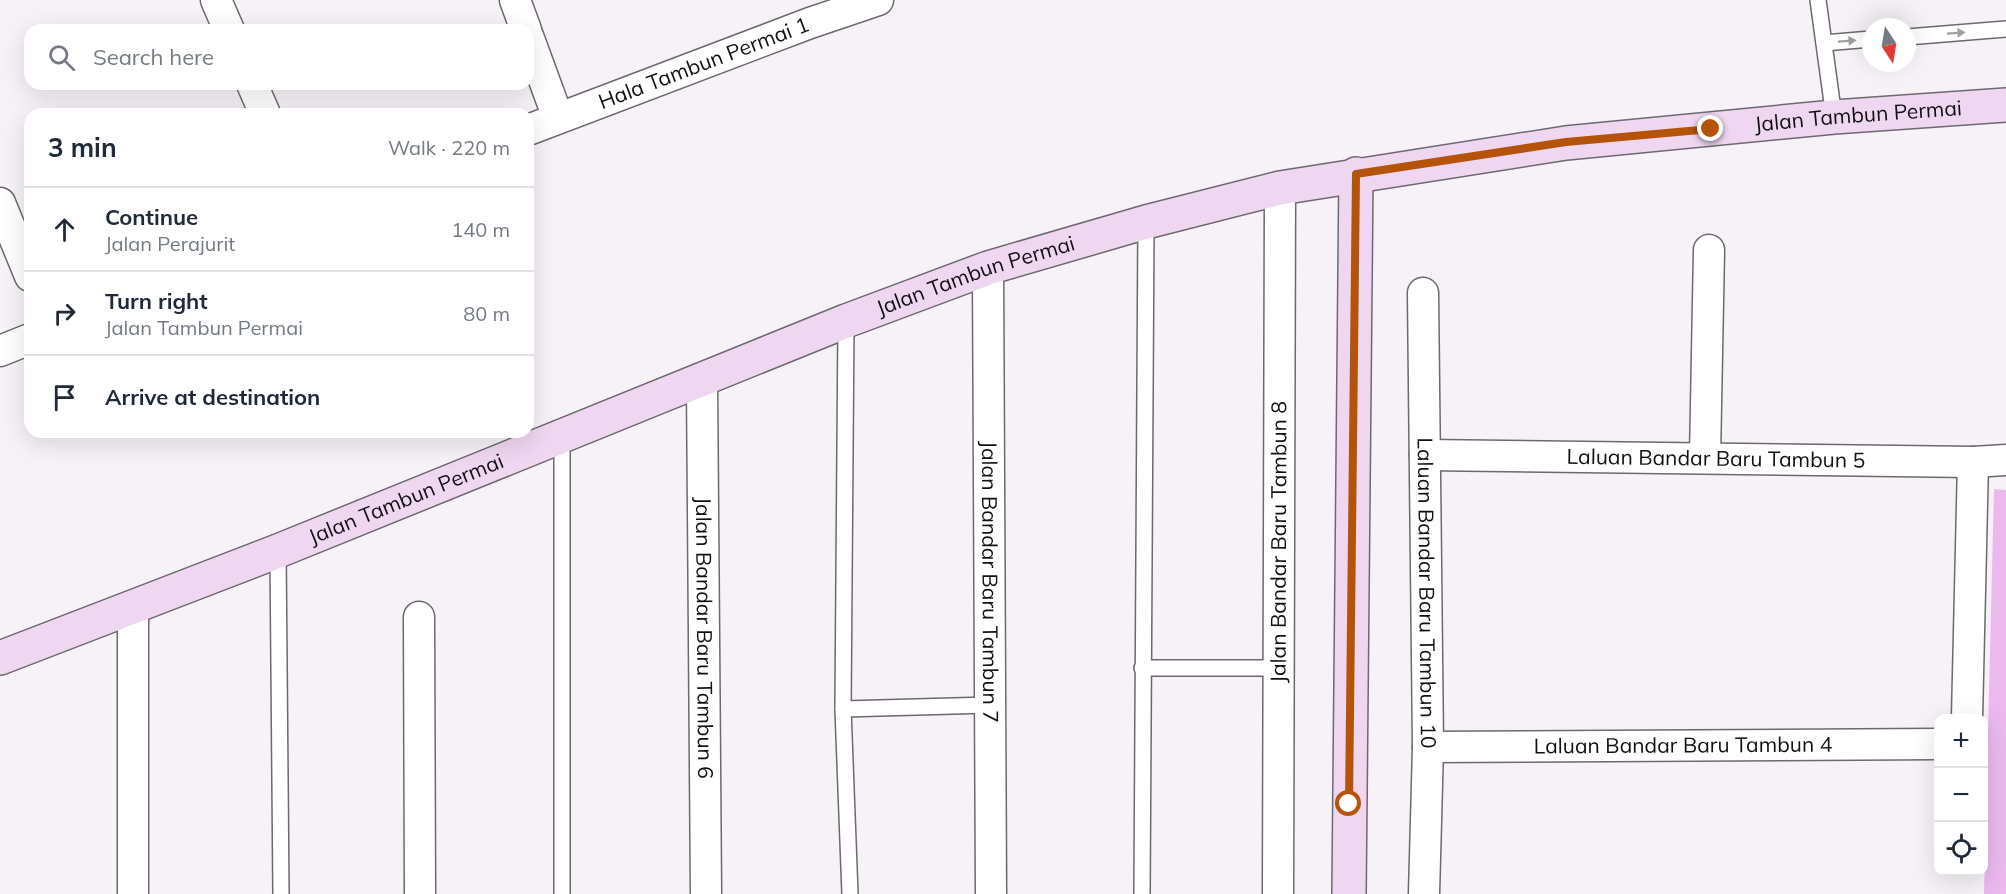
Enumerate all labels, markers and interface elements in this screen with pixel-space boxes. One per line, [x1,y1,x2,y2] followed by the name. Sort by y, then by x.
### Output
[595,11,812,114] street label: Hala Tambun Permai 1
[1862,18,1916,72] north arrow
[24,24,534,90] search box
[1947,28,1966,38] one-way arrow
[1838,36,1857,46] one-way arrow
[45,41,78,74] icon: search
[93,43,214,71] text: Search here
[1753,94,1963,137] street label: Jalan Tambun Permai
[1697,115,1723,141] route end
[48,131,117,164] text: 3 min
[388,135,510,160] text: Walk · 220 m
[105,203,198,231] text: Continue
[48,213,81,246] icon: ahead
[451,217,510,242] text: 140 m
[872,229,1078,321] street label: Jalan Tambun Permai
[105,231,235,256] text: Jalan Perajurit
[105,287,208,315] text: Turn right
[48,297,81,330] icon: right
[463,301,510,326] text: 80 m
[105,315,303,340] text: Jalan Tambun Permai
[48,381,81,414] icon: arrive
[105,383,320,411] text: Arrive at destination
[1265,401,1291,683] street label: Jalan Bandar Baru Tambun 8
[1413,437,1442,749] street label: Laluan Bandar Baru Tambun 10
[977,441,1004,723] street label: Jalan Bandar Baru Tambun 7
[1567,443,1865,473] street label: Laluan Bandar Baru Tambun 5
[304,447,507,549] street label: Jalan Tambun Permai
[691,497,719,779] street label: Jalan Bandar Baru Tambun 6
[1934,714,1988,876] map controls
[1934,714,1988,768] button: +
[1534,731,1833,758] street label: Laluan Bandar Baru Tambun 4
[1934,768,1988,822] button: −
[1335,790,1361,816] route start
[1934,822,1988,876] button: locate

